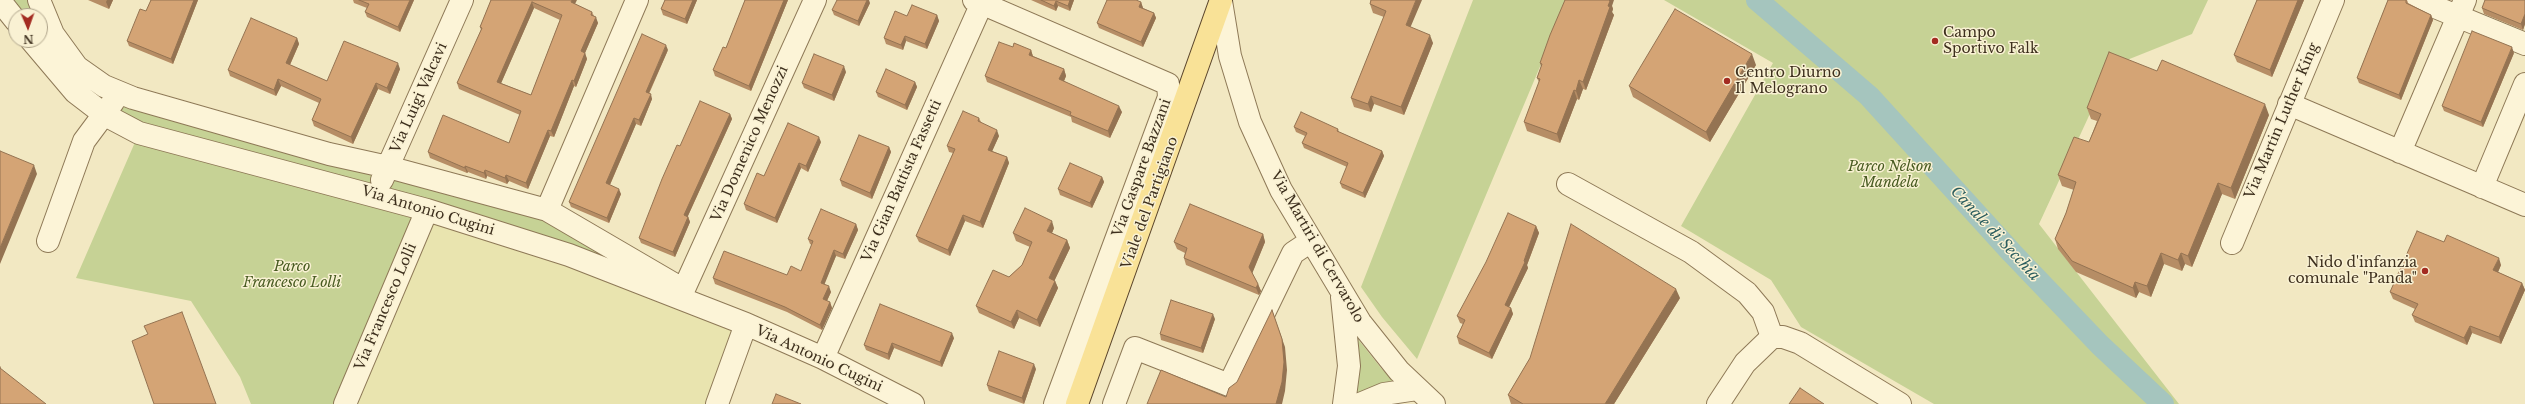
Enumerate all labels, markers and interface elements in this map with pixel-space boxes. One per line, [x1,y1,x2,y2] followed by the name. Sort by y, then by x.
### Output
[8,8,48,48] north arrow
[1943,25,2039,58] place label: Campo Sportivo Falk
[23,32,34,46] text: N
[1930,36,1940,46] marker: Campo Sportivo Falk
[387,40,451,156] street label: Via Luigi Valcavi
[2241,41,2323,201] street label: Via Martin Luther King
[708,63,792,225] street label: Via Domenico Menozzi
[1735,65,1841,98] place label: Centro Diurno Il Melograno
[1722,76,1732,86] marker: Centro Diurno Il Melograno
[859,97,945,265] street label: Via Gian Battista Fassetti
[1109,97,1175,239] street label: Via Gaspare Bazzani
[1118,134,1182,272] street label: Viale del Partigiano
[1848,159,1932,192] park label: Parco Nelson Mandela
[1267,168,1367,326] street label: Via Martiri di Cervarolo
[360,183,496,239] street label: Via Antonio Cugini
[1947,183,2043,285] water label: Canale di Secchia
[352,241,420,373] street label: Via Francesco Lolli
[2288,255,2417,288] place label: Nido d'infanzia comunale "Panda"
[243,259,341,292] park label: Parco Francesco Lolli
[2420,266,2430,276] marker: Nido d'infanzia comunale "Panda"
[753,322,885,396] street label: Via Antonio Cugini

